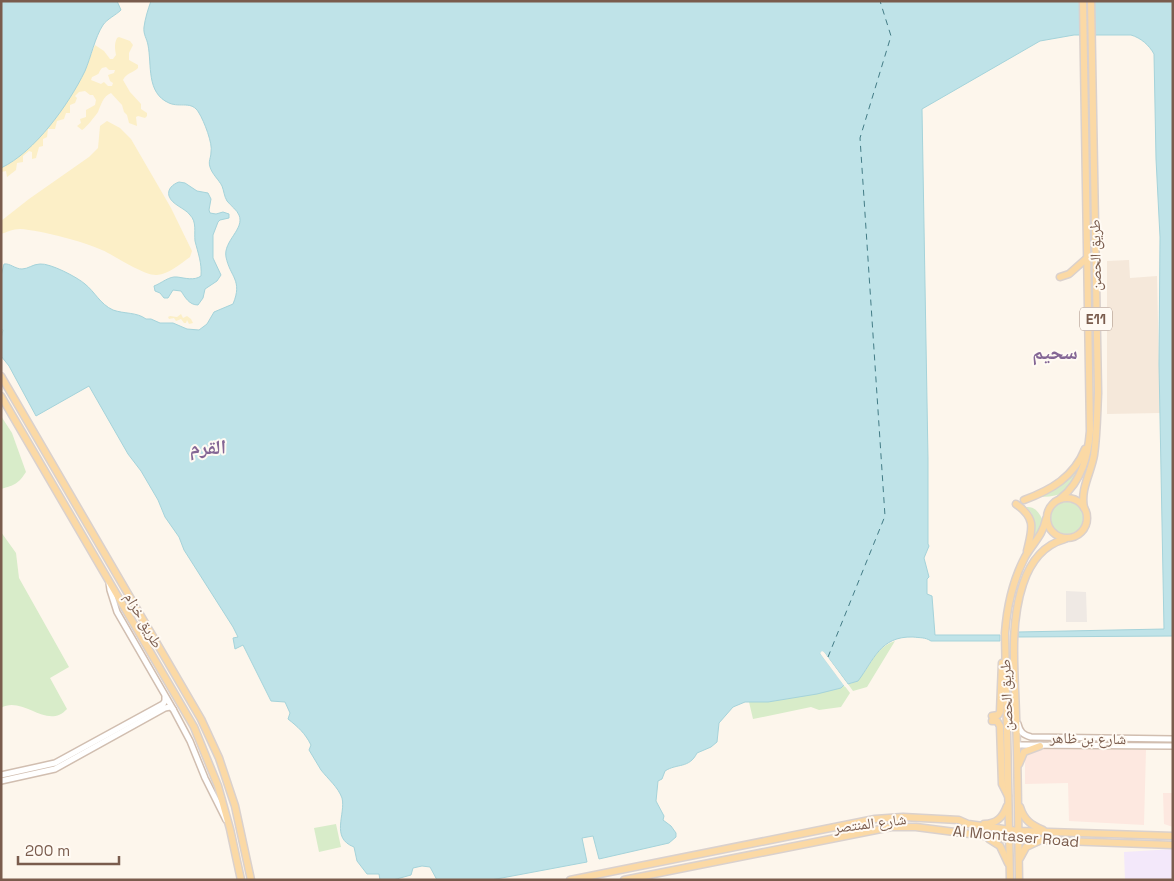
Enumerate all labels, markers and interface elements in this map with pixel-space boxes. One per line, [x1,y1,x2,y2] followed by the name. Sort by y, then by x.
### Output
[1085,219,1106,291] street label: طريق الحصن
[1080,308,1112,330] road number: E11
[1032,339,1078,366] district label: سحيم
[190,434,226,461] district label: القرم
[120,589,168,652] street label: طريق خزام
[995,659,1018,731] street label: طريق الحصن
[1049,728,1127,749] street label: شارع بن ظاهر
[832,809,908,838] street label: شارع المنتصر
[952,821,1080,851] street label: Al Montaser Road
[18,834,119,866] scale bar
[25,841,70,860] text: 200 m

